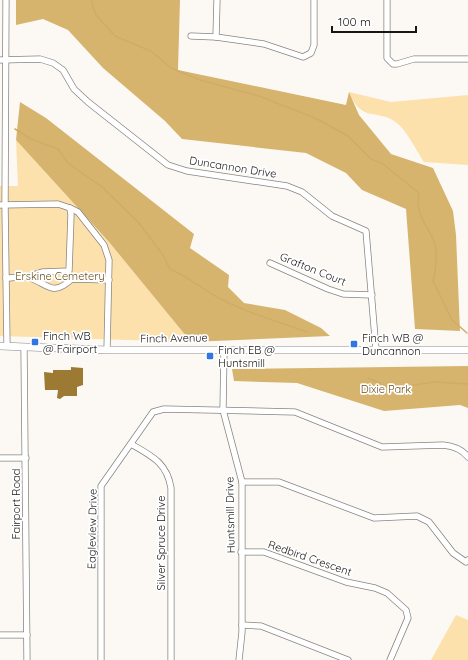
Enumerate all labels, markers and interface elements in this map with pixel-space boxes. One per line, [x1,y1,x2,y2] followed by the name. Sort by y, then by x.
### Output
[332,8,416,34] scale bar
[338,14,371,29] text: 100 m
[188,153,278,181] street label: Duncannon Drive
[278,249,348,289] street label: Grafton Court
[15,269,105,283] park label: Erskine Cemetery
[43,329,98,356] place label: Finch WB @ Fairport
[140,330,208,346] street label: Finch Avenue
[362,331,424,358] place label: Finch WB @ Duncannon
[30,337,40,347] marker: Finch WB @ Fairport
[349,339,359,349] marker: Finch WB @ Duncannon
[218,343,275,370] place label: Finch EB @ Huntsmill
[205,351,215,361] marker: Finch EB @ Huntsmill
[361,382,411,396] park label: Dixie Park
[9,469,23,539] street label: Fairport Road
[222,477,238,553] street label: Huntsmill Drive
[84,489,100,569] street label: Eagleview Drive
[154,496,168,590] street label: Silver Spruce Drive
[266,537,354,579] street label: Redbird Crescent

